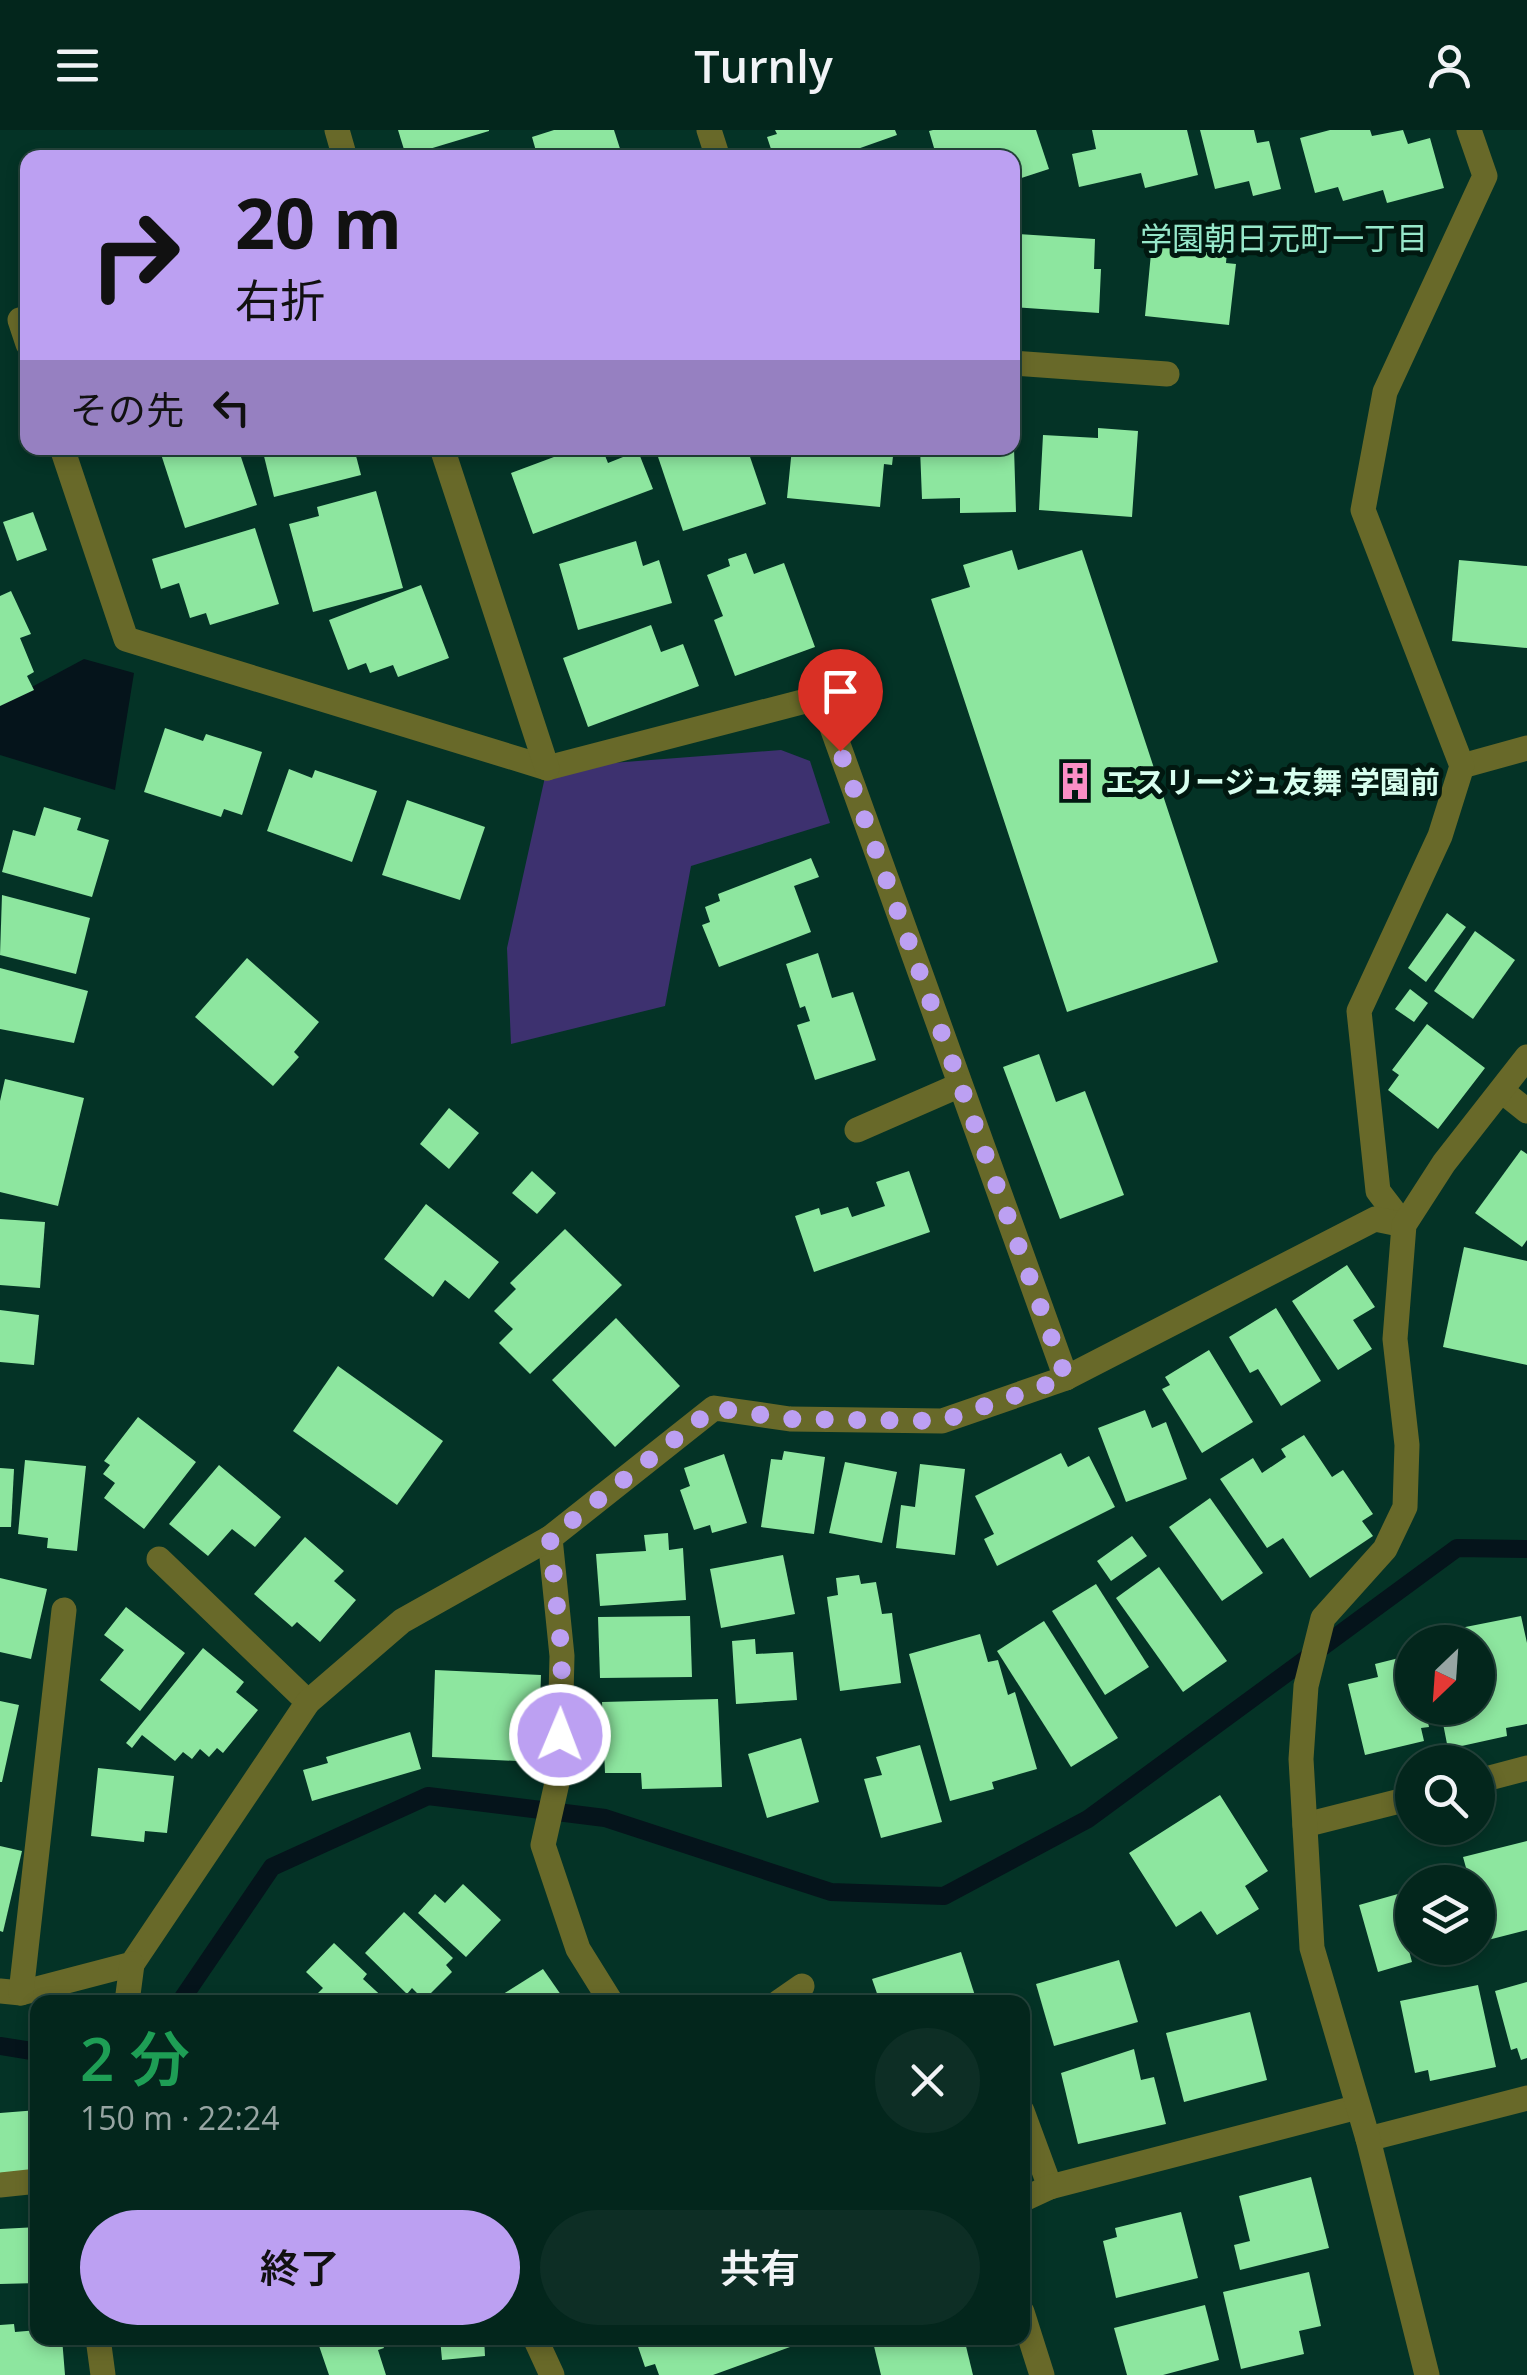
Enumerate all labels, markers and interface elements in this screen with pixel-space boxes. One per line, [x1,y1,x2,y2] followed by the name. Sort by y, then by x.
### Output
[694,35,833,96] text: Turnly
[50,38,105,93] icon: menu
[1422,38,1477,93] icon: person
[235,174,402,270] text: 20 m
[70,190,200,320] icon: right
[1140,216,1428,259] district label: 学園朝日元町一丁目
[235,269,325,330] text: 右折
[204,380,259,435] icon: left
[70,383,184,435] text: その先
[798,649,883,752] pin
[813,664,868,719] icon: arrive
[1054,760,1096,802] building icon: エスリージュ友舞 学園前
[1105,761,1440,802] place label: エスリージュ友舞 学園前
[1395,1625,1495,1725] north arrow
[1395,1625,1495,1965] map controls
[508,1683,612,1787] position arrow
[1395,1745,1495,1845] button: search
[1395,1865,1495,1965] button: layers
[80,2017,190,2099] text: 2 分
[875,2028,980,2133] button: close
[80,2096,279,2139] text: 150 m · 22:24
[80,2210,520,2325] button: 終了
[540,2210,980,2325] button: 共有

